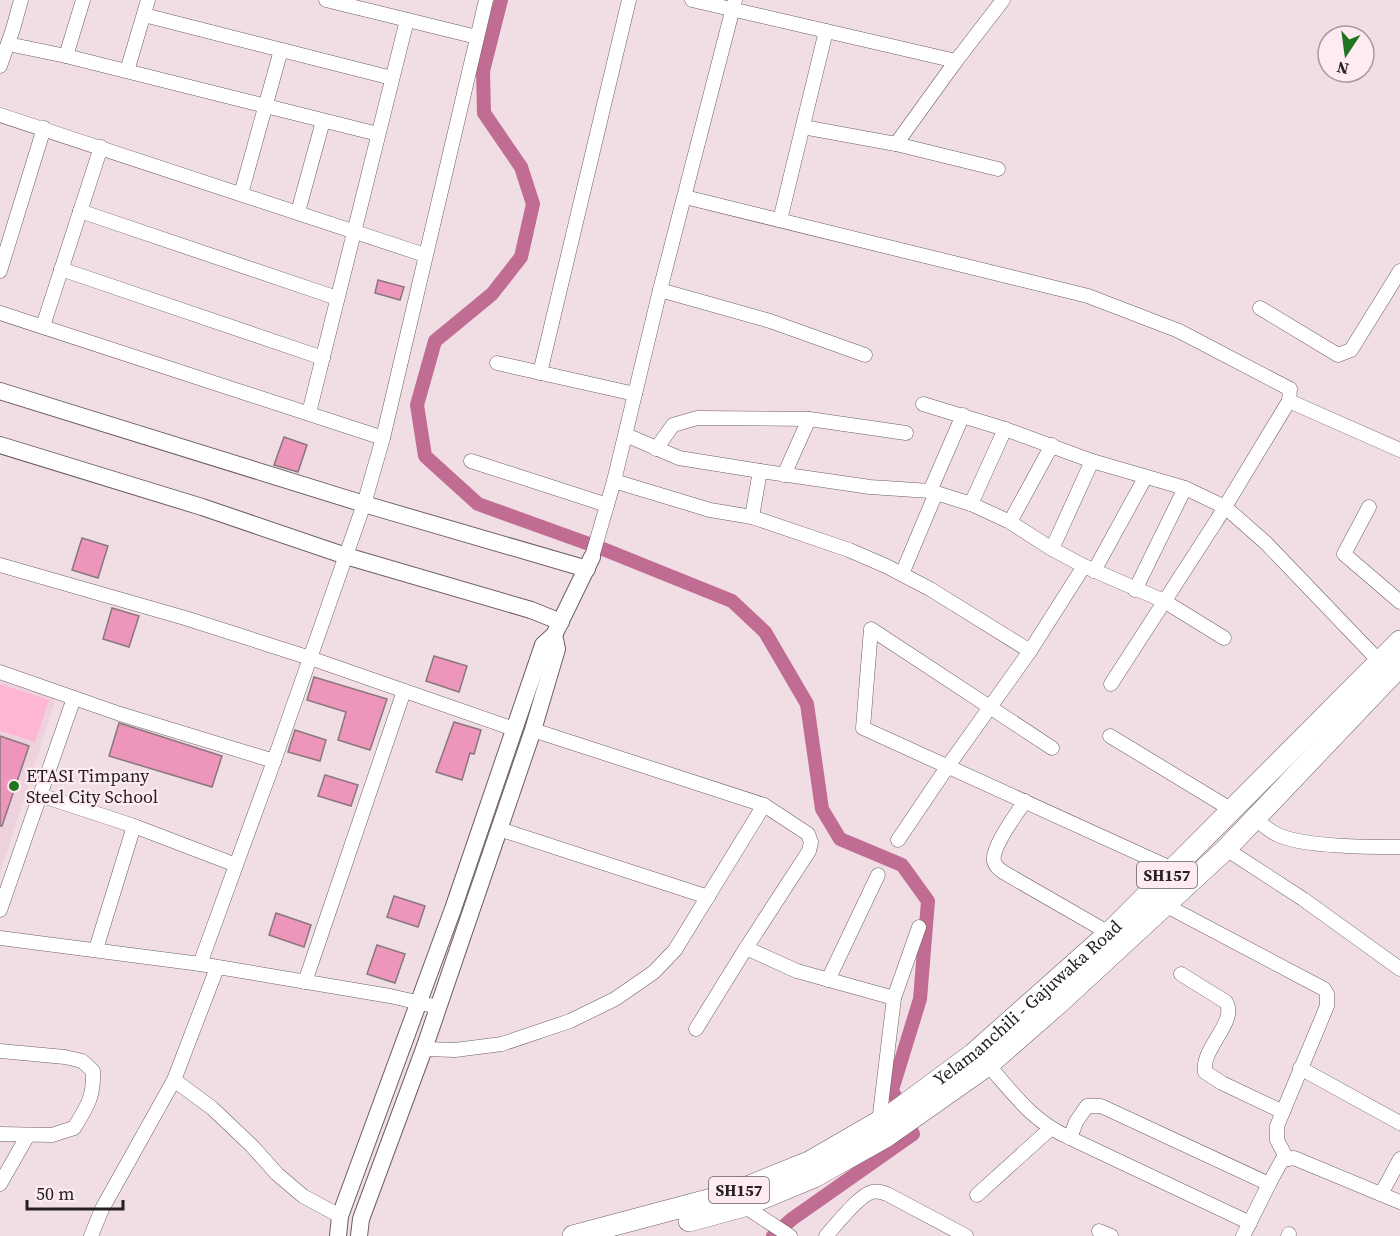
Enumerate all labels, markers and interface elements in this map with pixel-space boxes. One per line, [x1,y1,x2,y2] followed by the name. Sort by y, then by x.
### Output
[1316,24,1376,84] north arrow
[1334,57,1351,81] text: N
[26,763,158,809] place label: ETASI Timpany Steel City School
[7,779,21,793] marker: ETASI Timpany Steel City School
[1137,862,1197,888] road number: SH157
[928,914,1127,1091] street label: Yelamanchili - Gajuwaka Road
[27,1173,123,1211] scale bar
[709,1177,769,1203] road number: SH157
[36,1181,74,1206] text: 50 m

